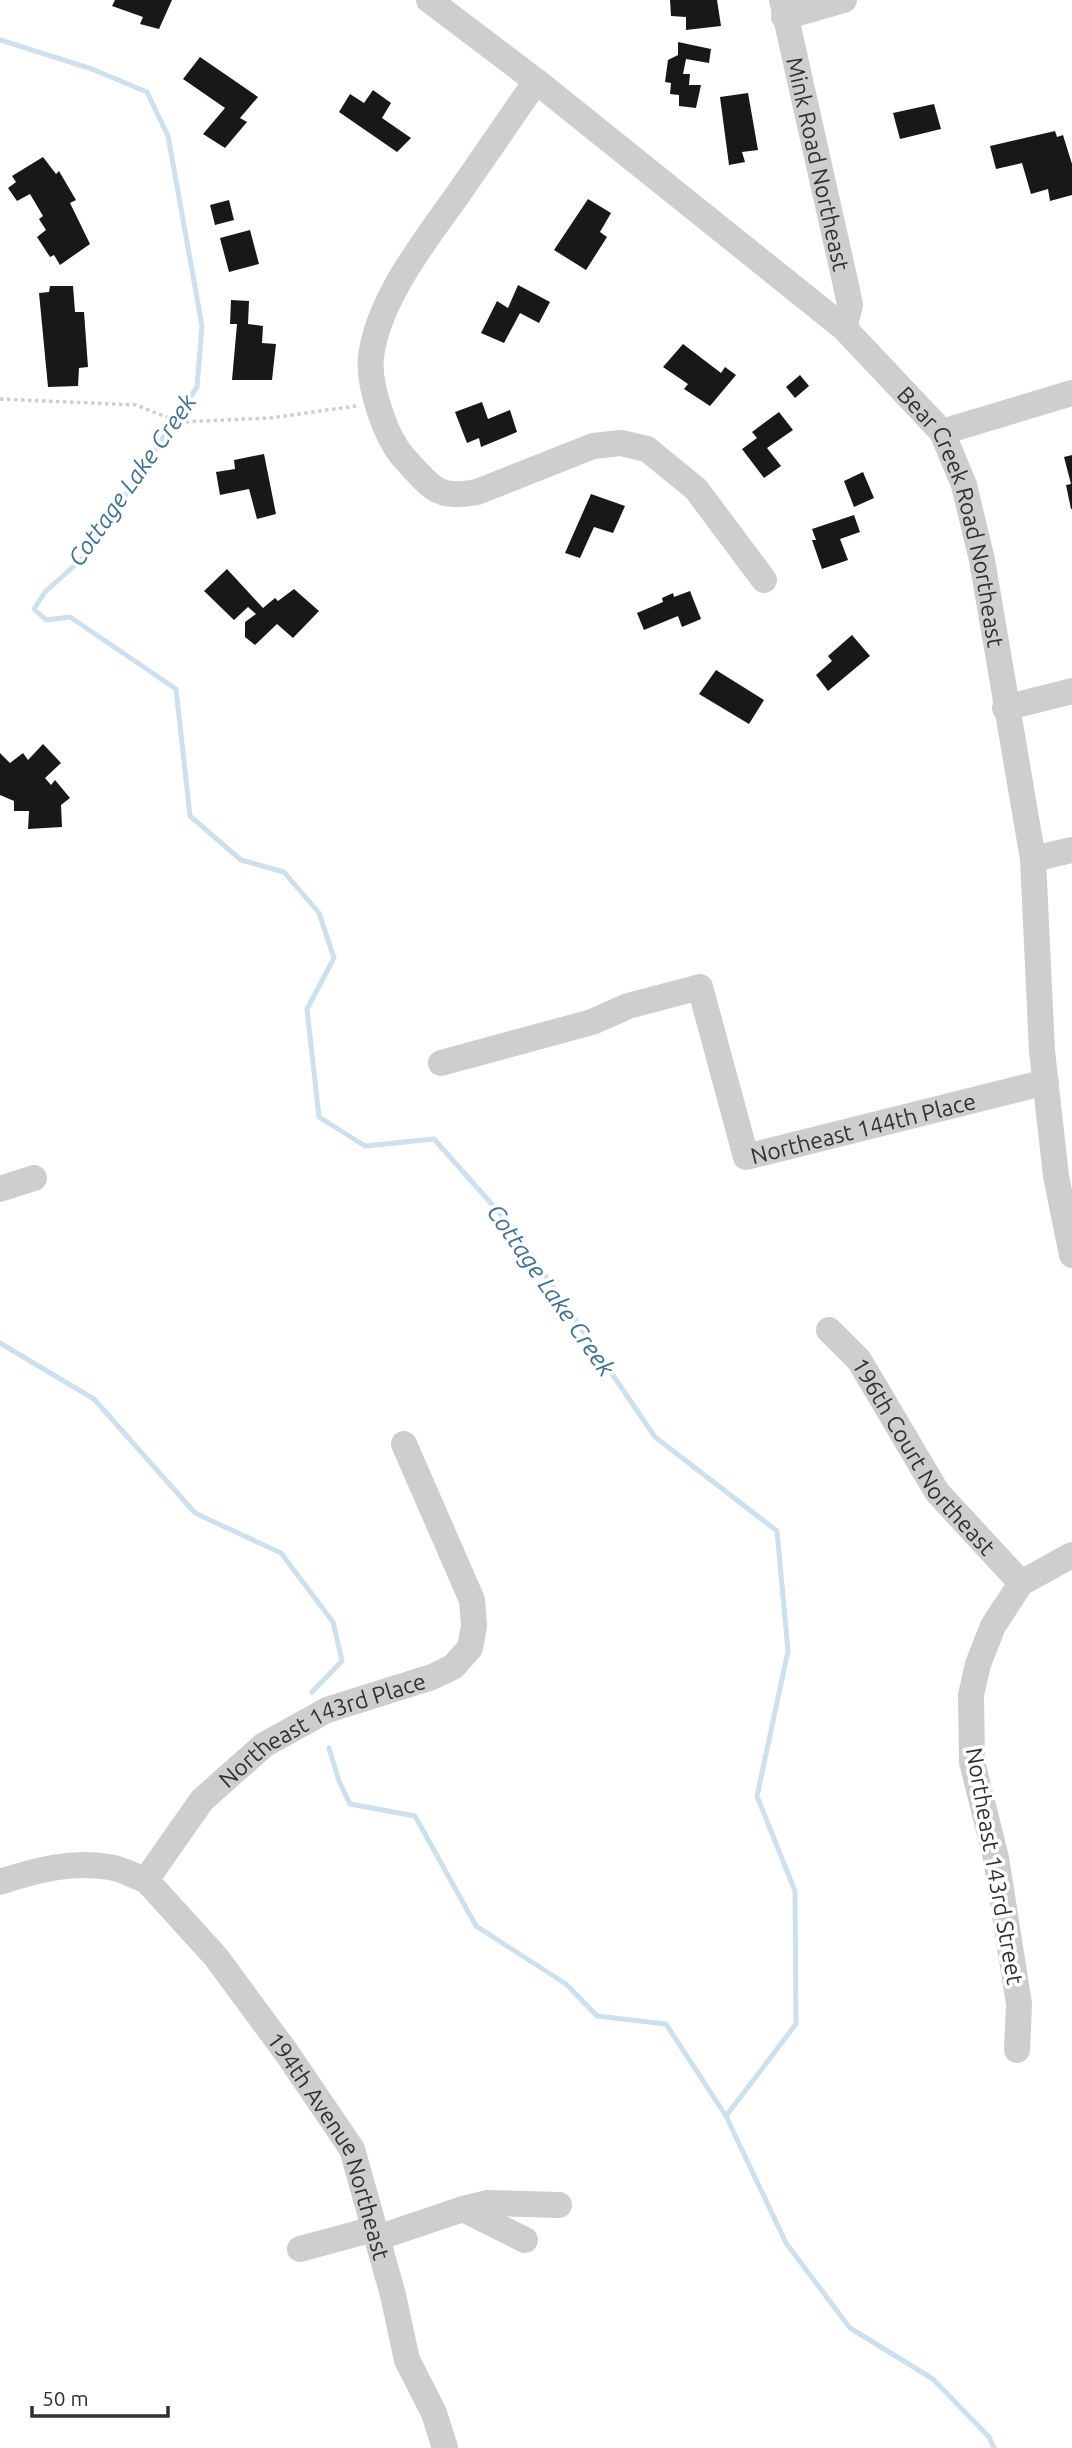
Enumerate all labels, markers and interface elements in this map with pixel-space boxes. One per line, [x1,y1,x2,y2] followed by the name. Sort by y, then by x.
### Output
[783,55,855,273] street label: Mink Road Northeast
[893,381,1009,649] street label: Bear Creek Road Northeast
[63,388,202,571] water label: Cottage Lake Creek
[748,1088,978,1168] street label: Northeast 144th Place
[482,1199,621,1382] water label: Cottage Lake Creek
[848,1353,1001,1560] street label: 196th Court Northeast
[213,1667,429,1792] street label: Northeast 143rd Place
[962,1746,1028,1986] street label: Northeast 143rd Street
[263,2027,395,2263] street label: 194th Avenue Northeast
[32,2374,168,2418] scale bar
[42,2386,89,2410] text: 50 m

